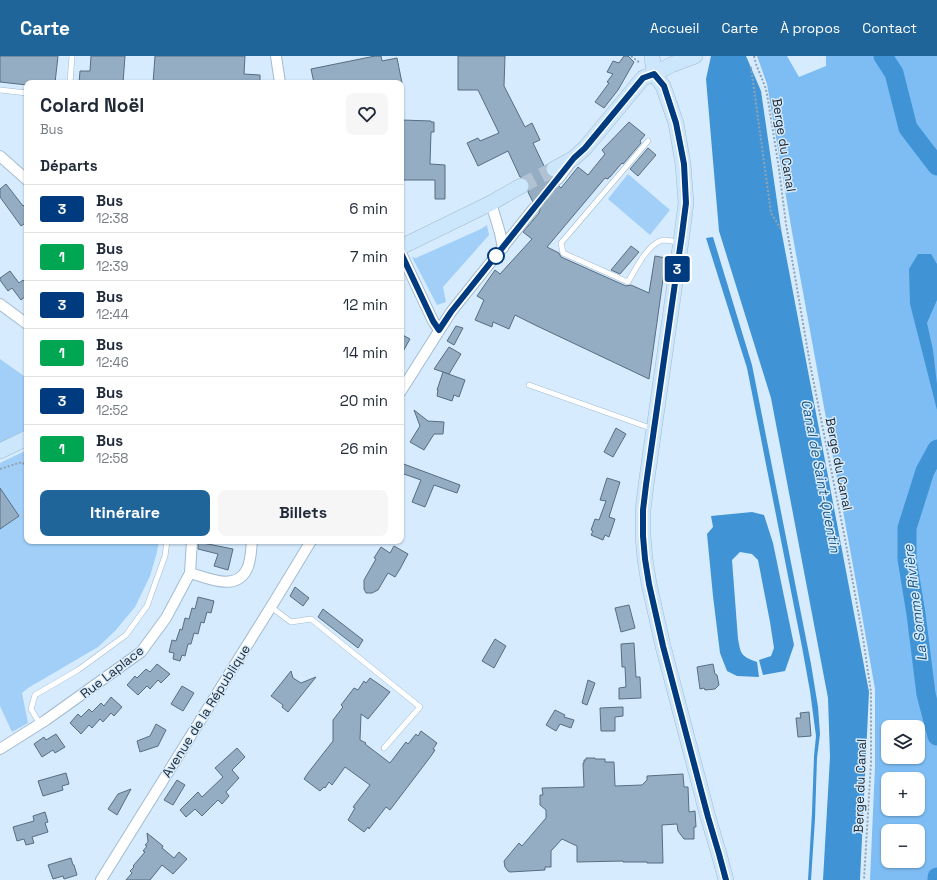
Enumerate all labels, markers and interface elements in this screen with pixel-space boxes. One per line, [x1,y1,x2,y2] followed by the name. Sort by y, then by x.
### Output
[20,16,70,41] text: Carte
[650,19,699,37] text: Accueil
[721,19,758,37] text: Carte
[780,19,840,37] text: À propos
[862,19,917,37] text: Contact
[40,93,144,118] text: Colard Noël
[346,93,388,135] button: heart
[768,97,800,193] street label: Berge du Canal
[40,121,63,138] text: Bus
[40,156,98,175] text: Départs
[96,191,123,210] text: Bus
[349,199,388,218] text: 6 min
[58,200,66,218] text: 3
[96,210,129,227] text: 12:38
[96,239,123,258] text: Bus
[350,247,388,266] text: 7 min
[487,247,505,265] unlabelled marker
[59,248,65,266] text: 1
[664,256,690,282] line badge: 3
[96,258,128,275] text: 12:39
[673,260,681,278] text: 3
[96,287,123,306] text: Bus
[343,295,388,314] text: 12 min
[58,296,66,314] text: 3
[96,306,129,323] text: 12:44
[96,335,123,354] text: Bus
[343,343,388,362] text: 14 min
[59,344,65,362] text: 1
[96,354,129,371] text: 12:46
[96,383,123,402] text: Bus
[340,391,388,410] text: 20 min
[58,392,66,410] text: 3
[797,398,845,555] water label: Canal de Saint-Quentin
[96,402,128,419] text: 12:52
[822,416,856,512] street label: Berge du Canal
[96,431,123,450] text: Bus
[340,439,388,458] text: 26 min
[59,440,65,458] text: 1
[96,450,128,467] text: 12:58
[40,490,210,536] button: Itinéraire
[218,490,388,536] button: Billets
[899,543,931,662] water label: La Somme Rivière
[158,641,254,781] street label: Avenue de la République
[77,642,147,702] street label: Rue Laplace
[881,720,925,868] map controls
[881,720,925,764] button: layers
[850,738,870,834] street label: Berge du Canal
[881,772,925,816] button: +
[881,824,925,868] button: −

